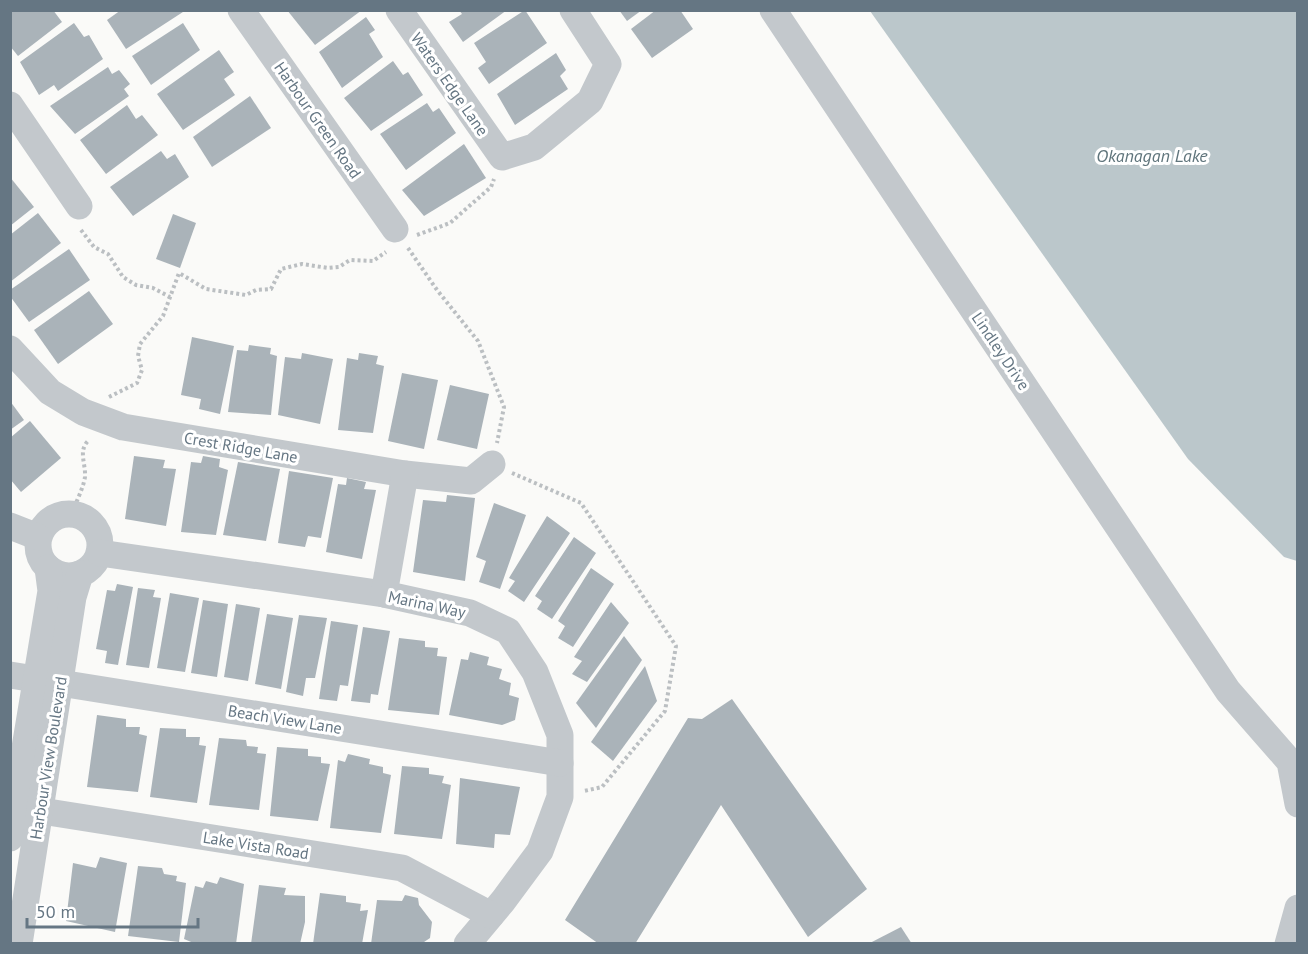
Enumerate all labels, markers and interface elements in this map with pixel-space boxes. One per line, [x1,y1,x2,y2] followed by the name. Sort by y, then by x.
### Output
[407,29,493,139] street label: Waters Edge Lane
[270,58,366,182] street label: Harbour Green Road
[1096,144,1208,167] water label: Okanagan Lake
[968,308,1034,394] street label: Lindley Drive
[183,427,299,467] street label: Crest Ridge Lane
[386,586,468,622] street label: Marina Way
[25,675,71,841] street label: Harbour View Boulevard
[227,700,343,738] street label: Beach View Lane
[202,827,310,863] street label: Lake Vista Road
[27,891,198,929] scale bar
[36,900,75,923] text: 50 m

